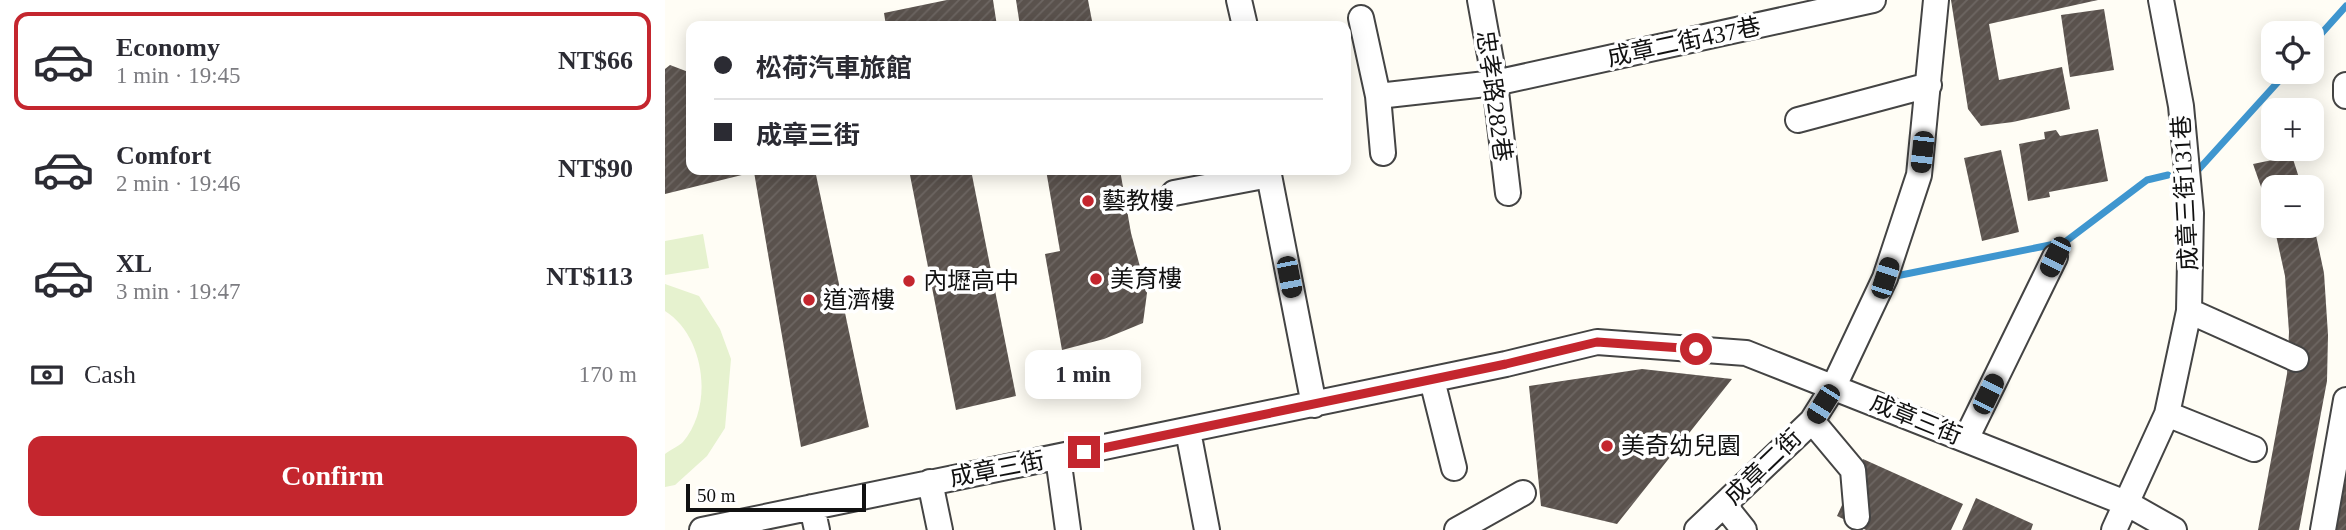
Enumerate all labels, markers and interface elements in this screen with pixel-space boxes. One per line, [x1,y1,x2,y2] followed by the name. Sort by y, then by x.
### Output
[1605,13,1763,71] street label: 成章二街437巷
[2261,21,2324,238] map controls
[2261,21,2324,84] button: locate
[1472,29,1516,163] street label: 忠孝路282巷
[32,30,95,93] icon: car
[116,33,220,62] text: Economy
[558,46,633,75] text: NT$66
[756,54,912,83] text: 松荷汽車旅館
[116,63,241,88] text: 1 min · 19:45
[2261,98,2324,161] button: +
[2168,114,2202,272] street label: 成章三街131巷
[756,121,860,150] text: 成章三街
[1910,130,1935,174] car
[32,138,95,201] icon: car
[116,141,211,170] text: Comfort
[558,154,633,183] text: NT$90
[116,171,241,196] text: 2 min · 19:46
[2261,175,2324,238] button: −
[1102,188,1174,214] place label: 藝教樓
[1080,193,1096,209] marker: 藝教樓
[2037,234,2074,280] car
[32,246,95,309] icon: car
[116,249,152,278] text: XL
[1275,254,1304,300] car
[1869,255,1902,301] car
[546,262,633,291] text: NT$113
[1110,266,1182,292] place label: 美育樓
[923,268,1019,294] place label: 內壢高中
[1088,271,1104,287] marker: 美育樓
[901,273,917,289] marker: 內壢高中
[116,279,241,304] text: 3 min · 19:47
[823,287,895,313] place label: 道濟樓
[801,292,817,308] marker: 道濟樓
[1680,333,1712,365] route start
[1026,350,1142,400] callout: 1 min
[28,356,66,394] icon: cash
[84,360,136,389] text: Cash
[579,362,637,387] text: 170 m
[1055,362,1111,387] text: 1 min
[1970,371,2007,417] car
[1803,381,1844,427] car
[1867,389,1965,449] street label: 成章三街
[1719,424,1807,510] street label: 成章二街
[1621,433,1741,459] place label: 美奇幼兒園
[28,436,637,516] button: Confirm
[1068,436,1100,468] route end
[1599,438,1615,454] marker: 美奇幼兒園
[947,447,1047,491] street label: 成章三街
[686,481,866,513] scale bar
[697,485,736,506] text: 50 m

